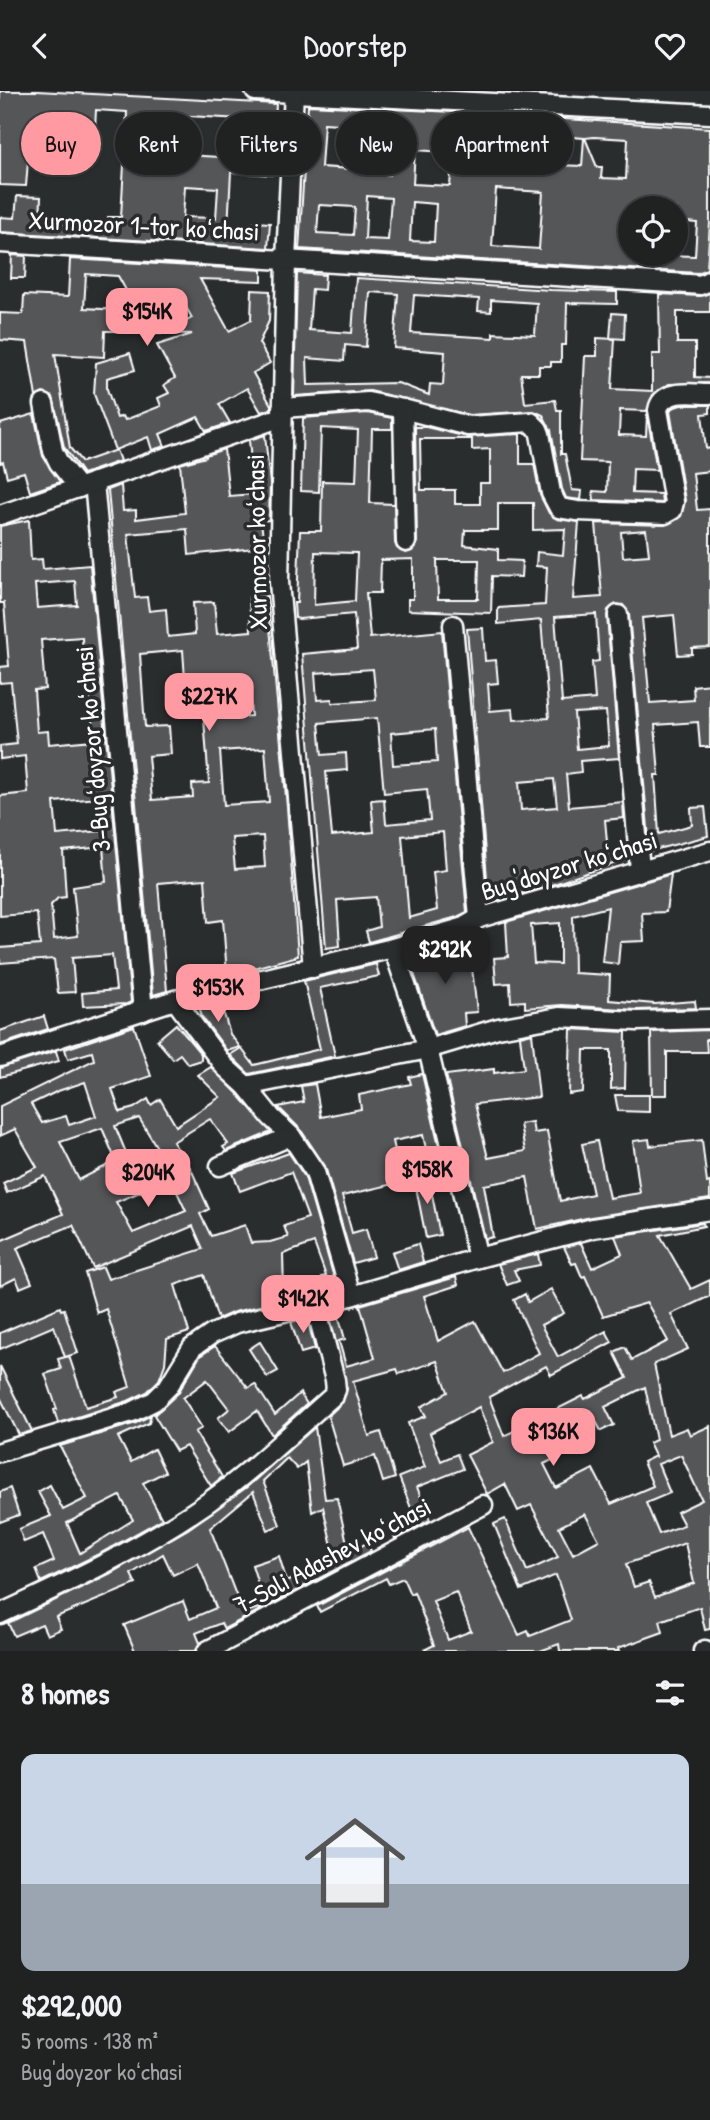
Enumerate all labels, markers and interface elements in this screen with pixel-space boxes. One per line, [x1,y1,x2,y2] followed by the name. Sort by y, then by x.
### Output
[303,24,407,67] text: Doorstep
[21,27,59,65] icon: back
[651,27,689,65] icon: heart
[21,112,101,175] chip: Buy
[115,112,202,175] chip: Rent
[216,112,322,175] chip: Filters
[336,112,417,175] chip: New
[431,112,573,175] chip: Apartment
[618,196,688,266] map controls
[618,196,688,266] button: locate
[28,201,260,249] street label: Xurmozor 1-tor koʻchasi
[98,289,196,348] pin: $154K
[122,295,172,326] text: $154K
[237,454,275,630] street label: Xurmozor koʻchasi
[66,645,118,853] street label: 3-Bugʻdoyzor koʻchasi
[160,673,258,733] pin: $227K
[181,680,237,711] text: $227K
[477,822,661,908] street label: Bug'doyzor koʻchasi
[396,927,494,986] pin: $292K
[418,933,472,964] text: $292K
[169,965,267,1024] pin: $153K
[192,971,244,1002] text: $153K
[378,1147,476,1206] pin: $158K
[99,1149,197,1209] pin: $204K
[401,1153,453,1184] text: $158K
[121,1156,175,1187] text: $204K
[254,1275,352,1335] pin: $142K
[277,1282,329,1313] text: $142K
[504,1409,602,1468] pin: $136K
[527,1415,579,1446] text: $136K
[227,1488,437,1622] street label: 7-Soli Adashev koʻchasi
[21,1673,109,1713] text: 8 homes
[651,1674,689,1712] icon: filters
[292,1800,418,1926] icon: home
[21,1985,122,2025] text: $292,000
[21,2025,158,2056] text: 5 rooms · 138 m²
[21,2056,183,2087] text: Bug'doyzor koʻchasi

